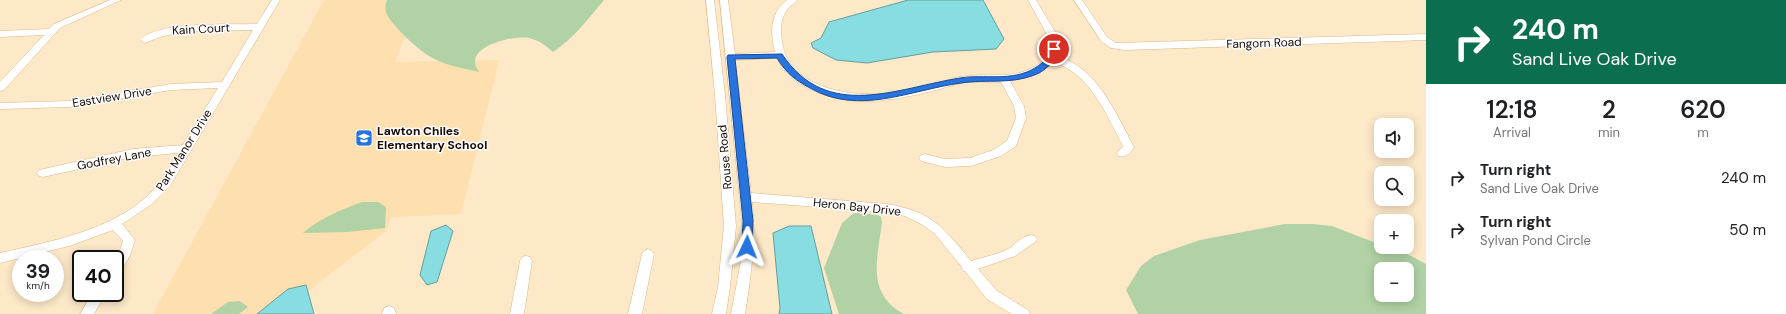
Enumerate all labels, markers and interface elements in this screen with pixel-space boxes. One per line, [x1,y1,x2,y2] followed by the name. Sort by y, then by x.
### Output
[1512,11,1599,48] text: 240 m
[1446,16,1498,68] icon: right
[172,19,231,39] street label: Kain Court
[1037,32,1071,66] pin
[1226,34,1302,52] street label: Fangorn Road
[1043,38,1065,60] icon: arrive
[1512,47,1677,71] text: Sand Live Oak Drive
[71,83,153,111] street label: Eastview Drive
[1486,94,1538,125] text: 12:18
[1602,94,1616,125] text: 2
[1680,94,1726,125] text: 620
[152,106,216,194] street label: Park Manor Drive
[1374,118,1414,302] map controls
[1374,118,1414,158] button: sound
[377,123,487,153] place label: Lawton Chiles Elementary School
[714,124,736,190] street label: Rouse Road
[1493,124,1531,141] text: Arrival
[1598,124,1620,141] text: min
[1697,124,1709,141] text: m
[354,128,374,148] school or university icon: Lawton Chiles Elementary School
[76,144,153,174] street label: Godfrey Lane
[1480,160,1551,180] text: Turn right
[1374,166,1414,206] button: search
[1446,167,1468,189] icon: right
[1721,168,1766,188] text: 240 m
[1480,180,1599,197] text: Sand Live Oak Drive
[812,194,902,220] street label: Heron Bay Drive
[1480,212,1551,232] text: Turn right
[1374,214,1414,254] button: +
[1446,219,1468,241] icon: right
[1729,220,1766,240] text: 50 m
[726,226,768,268] position arrow
[1480,232,1591,249] text: Sylvan Pond Circle
[72,250,124,302] speed limit sign: 40
[26,258,50,284] text: 39
[1374,262,1414,302] button: −
[26,279,50,292] text: km/h

